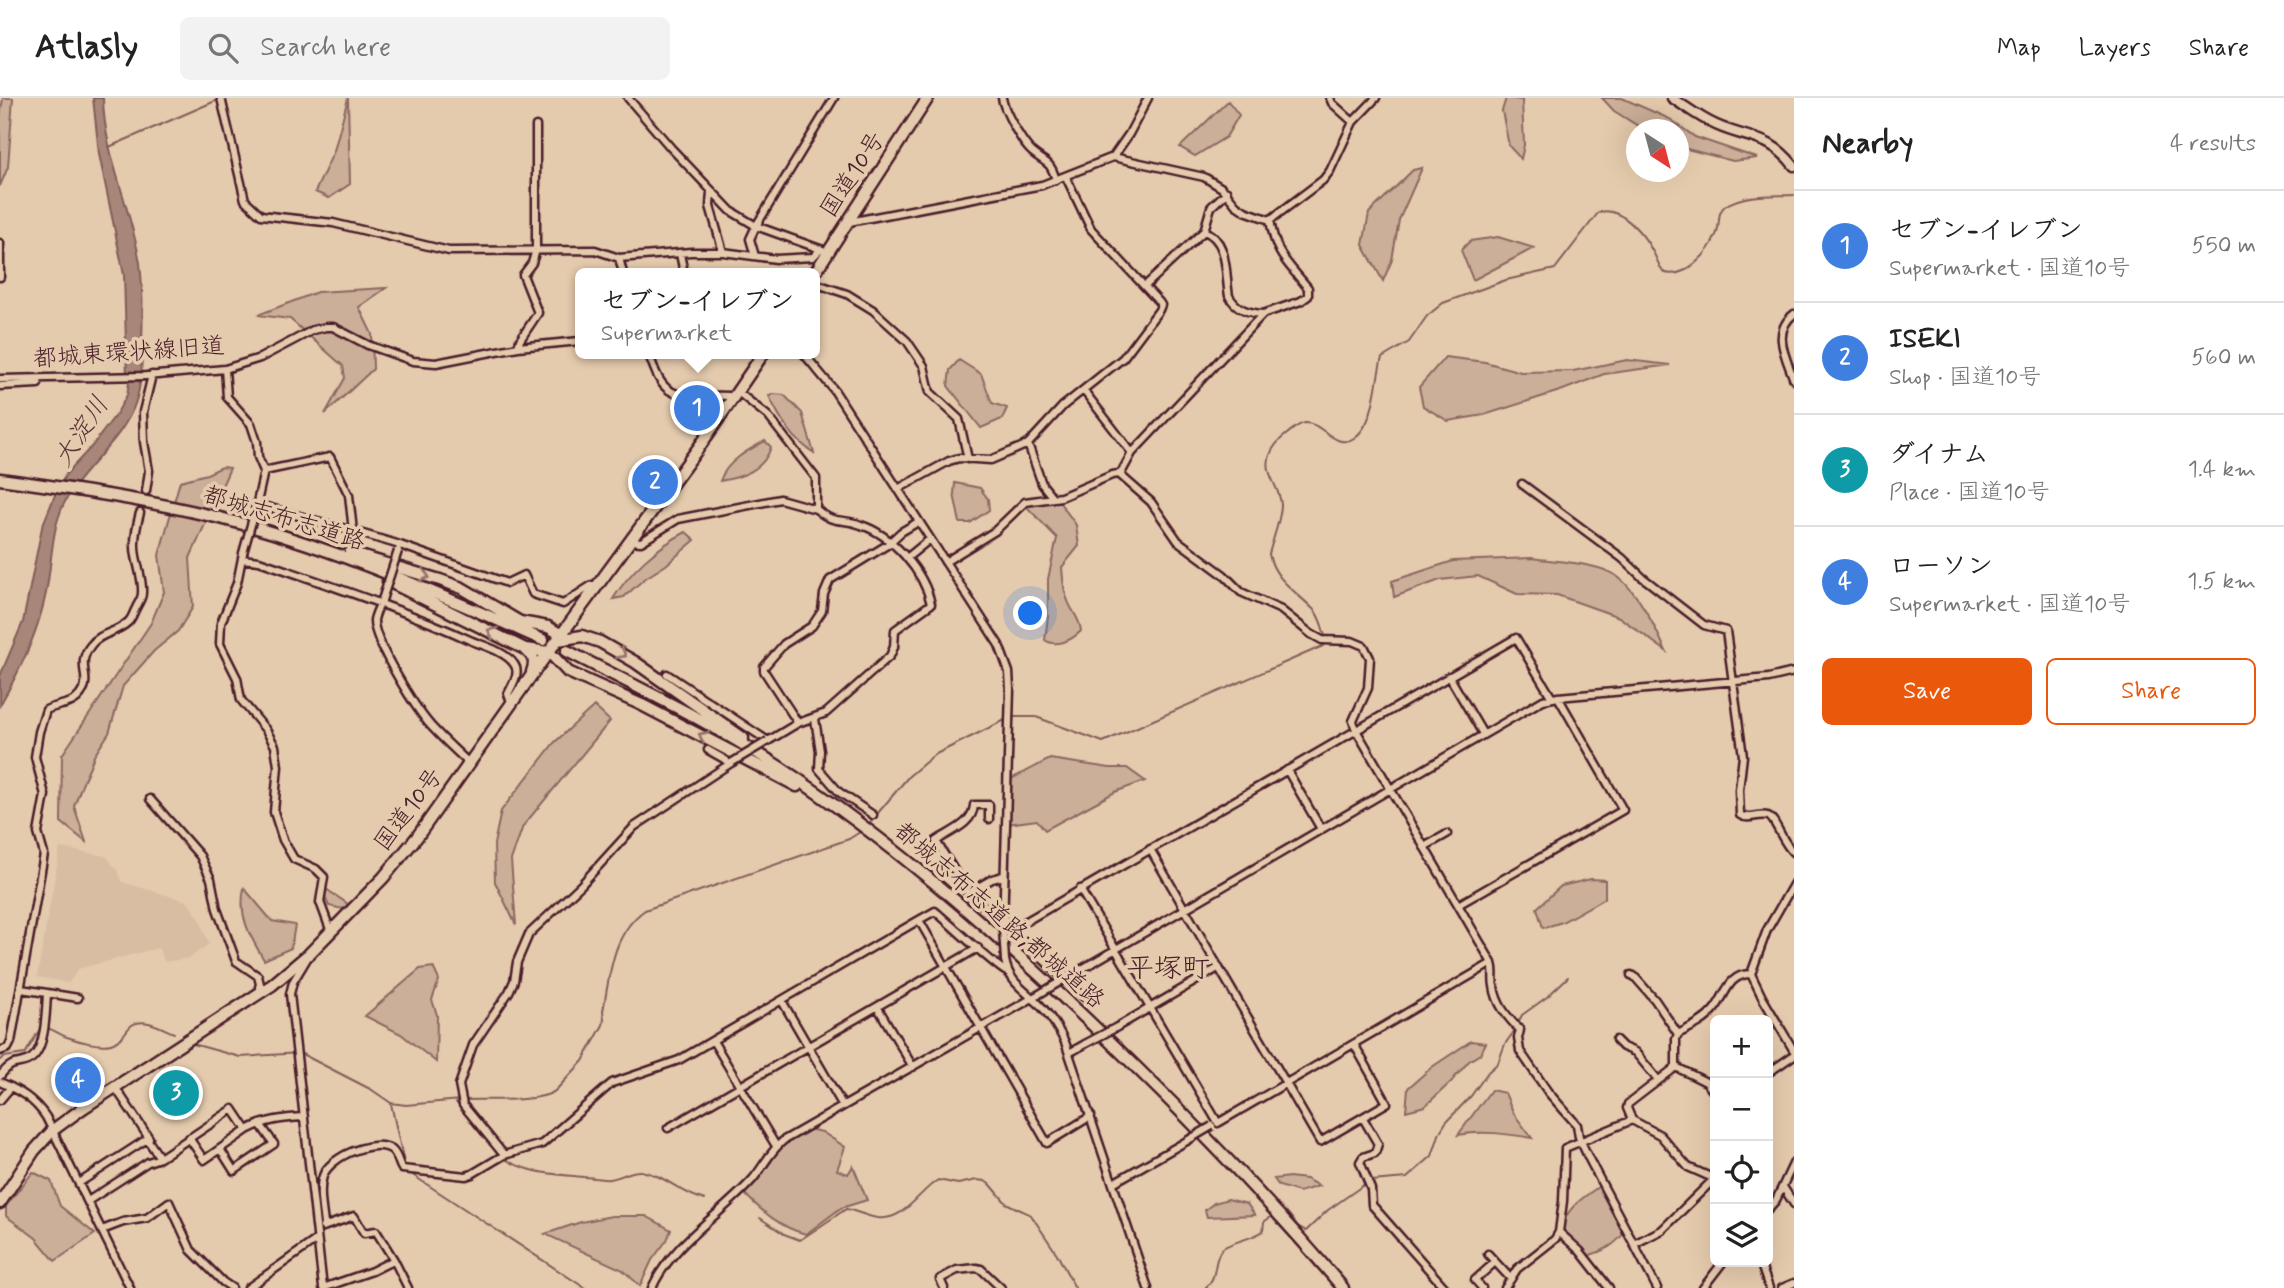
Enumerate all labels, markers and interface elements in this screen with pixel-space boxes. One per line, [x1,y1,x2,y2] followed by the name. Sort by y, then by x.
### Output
[180,17,670,80] search box
[35,26,138,70] text: Atlasly
[204,29,242,67] icon: search
[260,31,391,65] text: Search here
[1997,33,2041,64] text: Map
[2079,33,2151,64] text: Layers
[2189,33,2249,64] text: Share
[1626,119,1689,182] north arrow
[1822,124,1913,163] text: Nearby
[814,126,892,224] street label: 国道10号
[2170,129,2256,159] text: 4 results
[1889,214,2083,248] text: セブン-イレブン
[1840,231,1850,261] text: 1
[2192,231,2256,261] text: 550 m
[1889,254,2130,284] text: Supermarket · 国道10号
[575,268,820,359] popup
[601,285,794,319] text: セブン-イレブン
[601,319,732,349] text: Supermarket
[1889,323,1961,357] text: ISEKI
[32,331,226,375] street label: 都城東環状線旧道
[1839,343,1851,373] text: 2
[2191,343,2256,373] text: 560 m
[1889,363,2041,393] text: Shop · 国道10号
[674,382,720,434] pin: 1
[46,390,118,474] water label: 大淀川
[1889,438,1989,472] text: ダイナム
[1840,455,1850,485] text: 3
[2188,455,2256,485] text: 1.4 km
[632,456,678,508] pin: 2
[1889,478,2050,508] text: Place · 国道10号
[199,480,369,558] street label: 都城志布志道路
[1889,550,1993,584] text: ローソン
[419,567,431,582] one-way arrow
[1838,567,1852,597] text: 4
[2187,567,2256,597] text: 1.5 km
[1889,590,2130,620] text: Supermarket · 国道10号
[1013,596,1047,630] your location
[487,627,500,641] one-way arrow
[614,646,627,659] one-way arrow
[1822,658,2032,725] button: Save
[2046,658,2256,725] button: Share
[698,731,710,745] one-way arrow
[368,762,450,858] street label: 国道10号
[887,816,1111,1016] street label: 都城志布志道路;都城道路
[1126,951,1210,988] district label: 平塚町
[1710,1015,1773,1267] map controls
[1710,1015,1773,1078] button: +
[55,1054,101,1106] pin: 4
[153,1067,199,1119] pin: 3
[1710,1078,1773,1141] button: −
[1710,1141,1773,1204] button: locate
[1710,1204,1773,1267] button: layers

